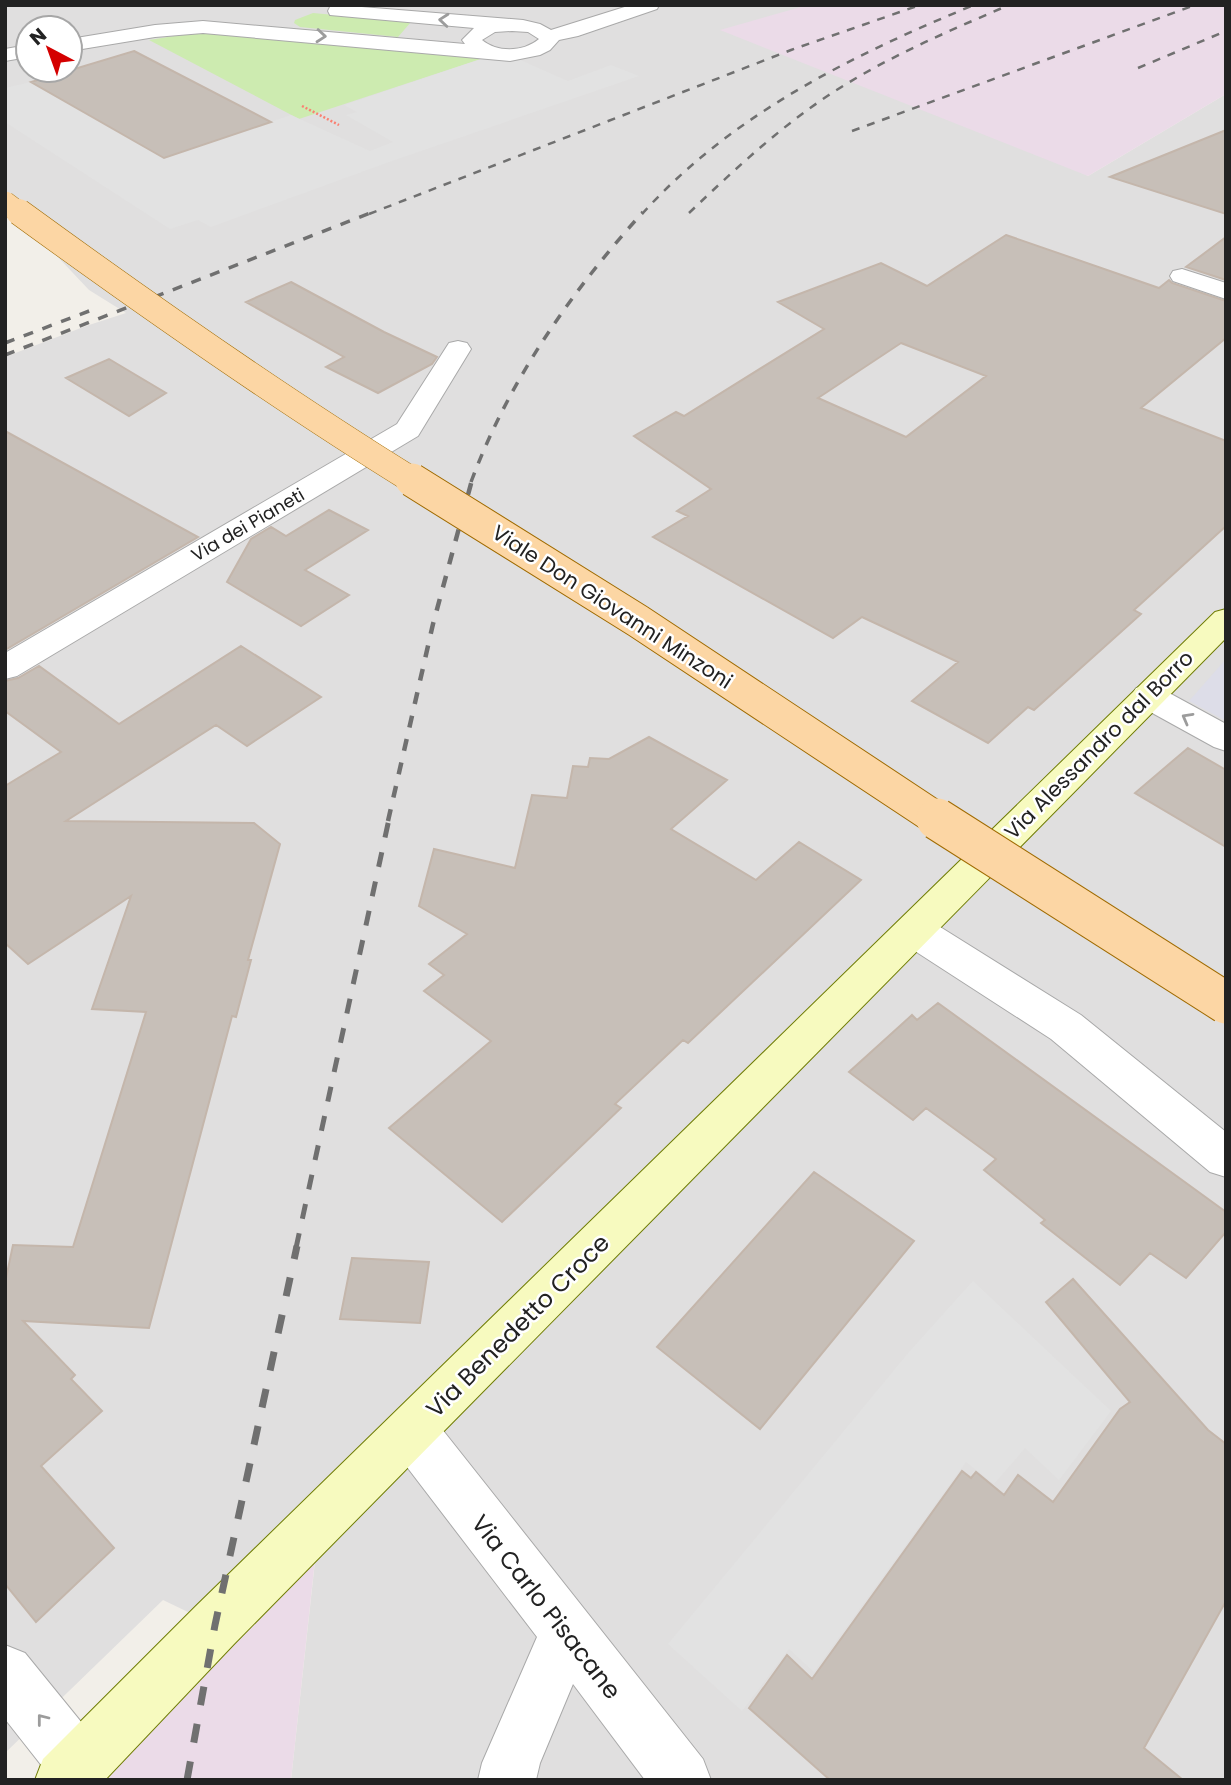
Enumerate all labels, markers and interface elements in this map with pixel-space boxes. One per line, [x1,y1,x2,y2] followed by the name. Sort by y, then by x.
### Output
[438,13,449,28] one-way arrow
[14,14,84,84] north arrow
[24,22,52,51] text: N
[315,28,326,43] one-way arrow
[187,482,309,567] street label: Via dei Pianeti
[486,518,738,695] street label: Viale Don Giovanni Minzoni
[998,644,1200,846] street label: Via Alessandro dal Borro
[1182,713,1194,726] one-way arrow
[419,1227,617,1425] street label: Via Benedetto Croce
[464,1508,629,1706] street label: Via Carlo Pisacane
[37,1714,50,1726] one-way arrow

